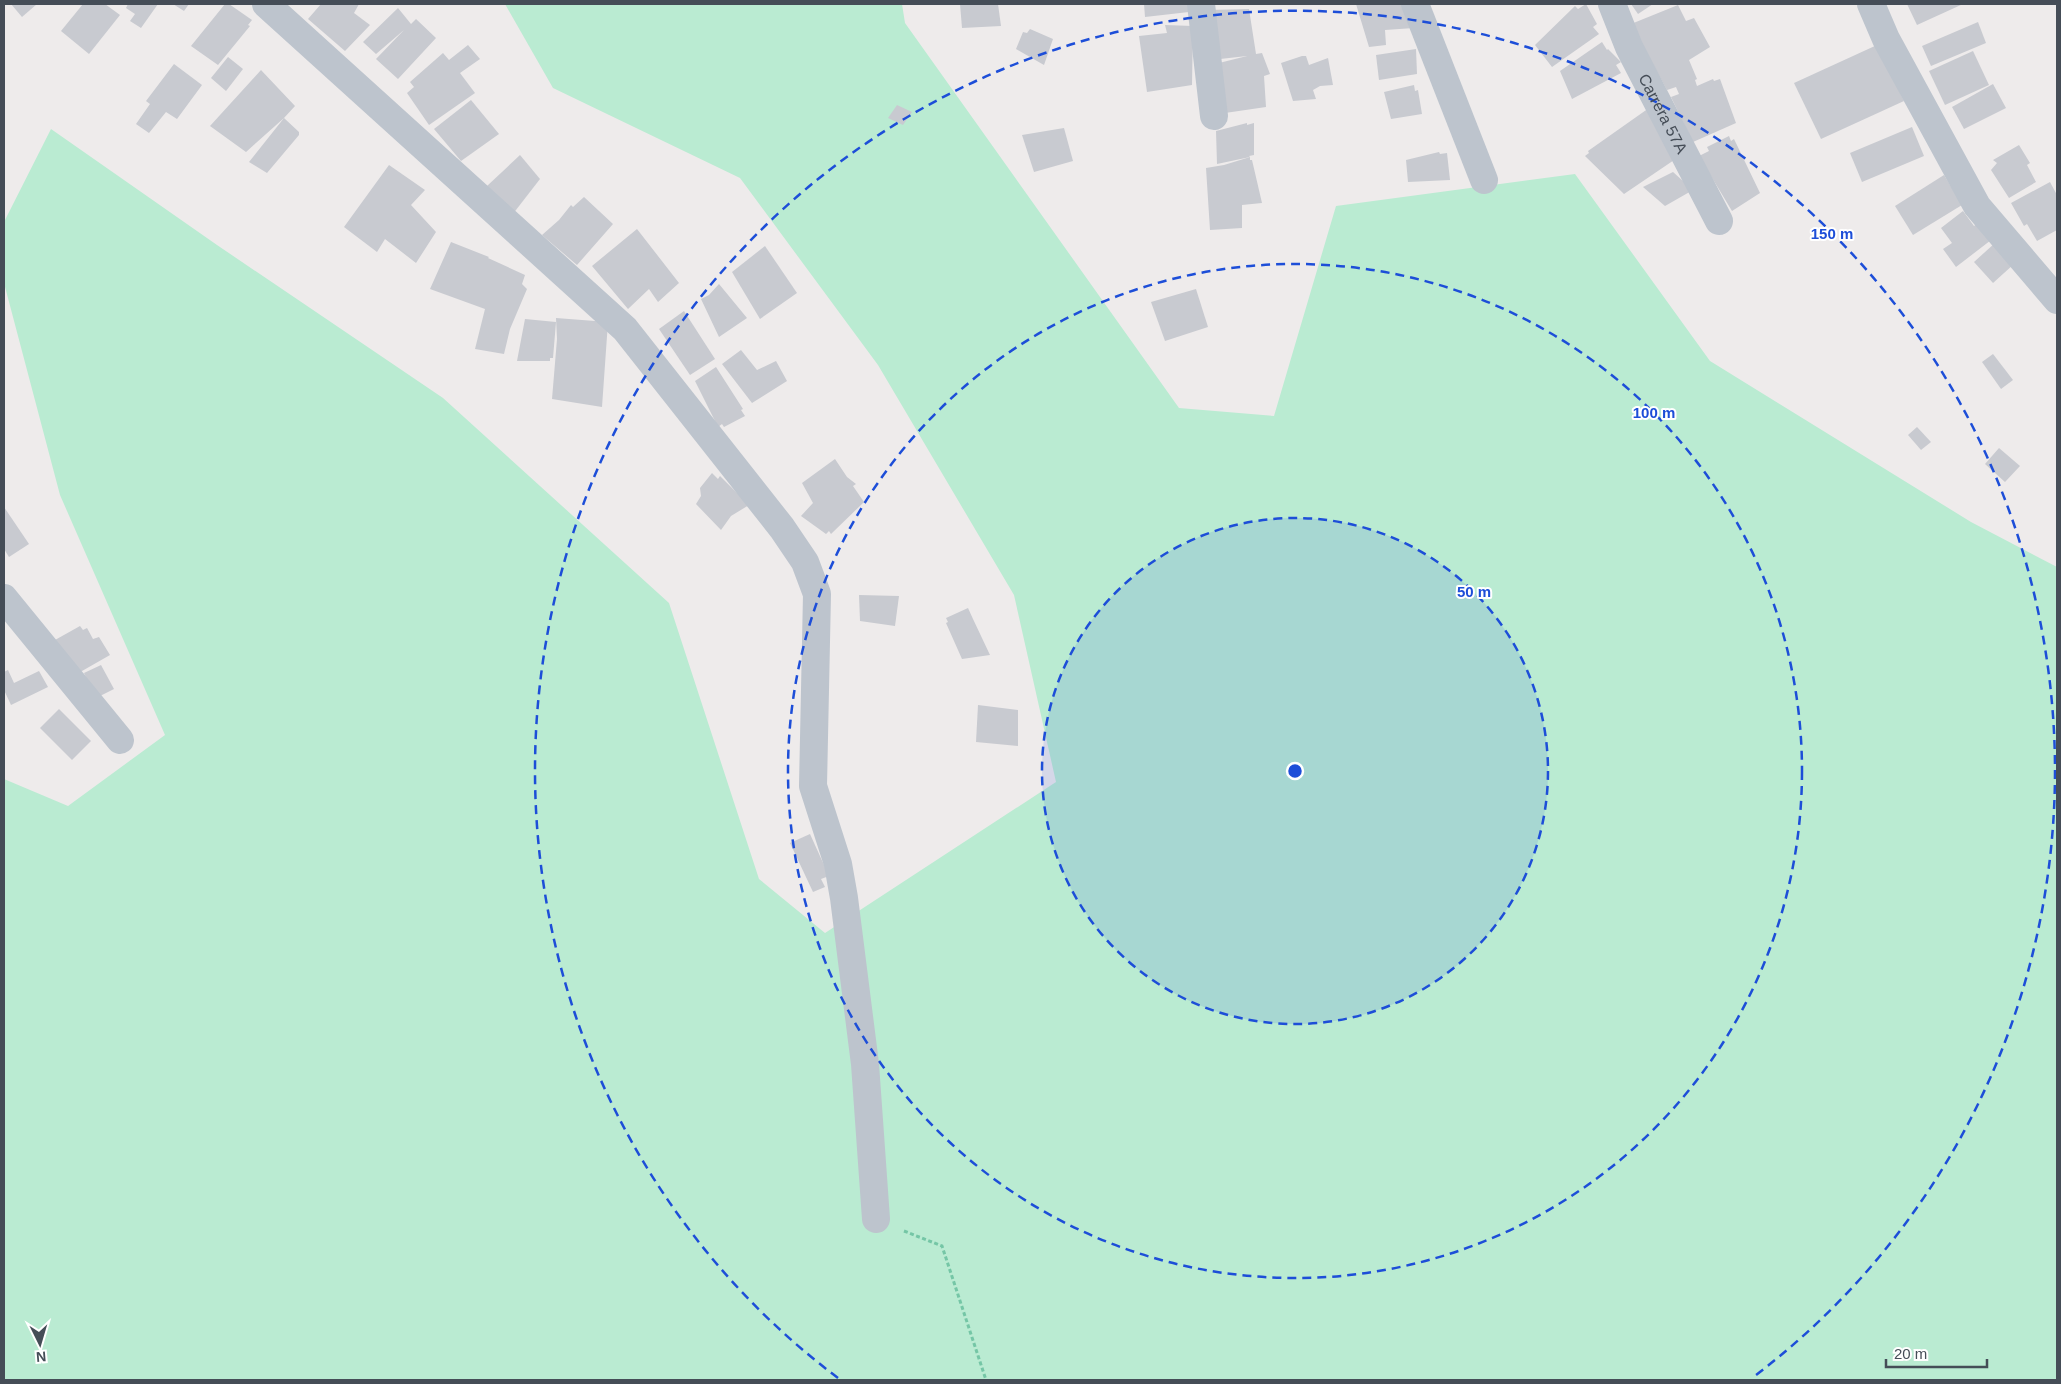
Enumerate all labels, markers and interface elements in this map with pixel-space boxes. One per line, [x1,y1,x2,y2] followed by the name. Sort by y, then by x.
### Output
[1635,71,1691,157] street label: Carrera 57A
[1811,225,1853,242] text: 150 m
[1633,404,1675,421] text: 100 m
[1457,583,1491,600] text: 50 m
[1286,762,1304,780] centre of rings
[15,1319,65,1369] north arrow
[1886,1336,1987,1368] scale bar
[1894,1345,1927,1362] text: 20 m
[35,1349,47,1365] text: N

